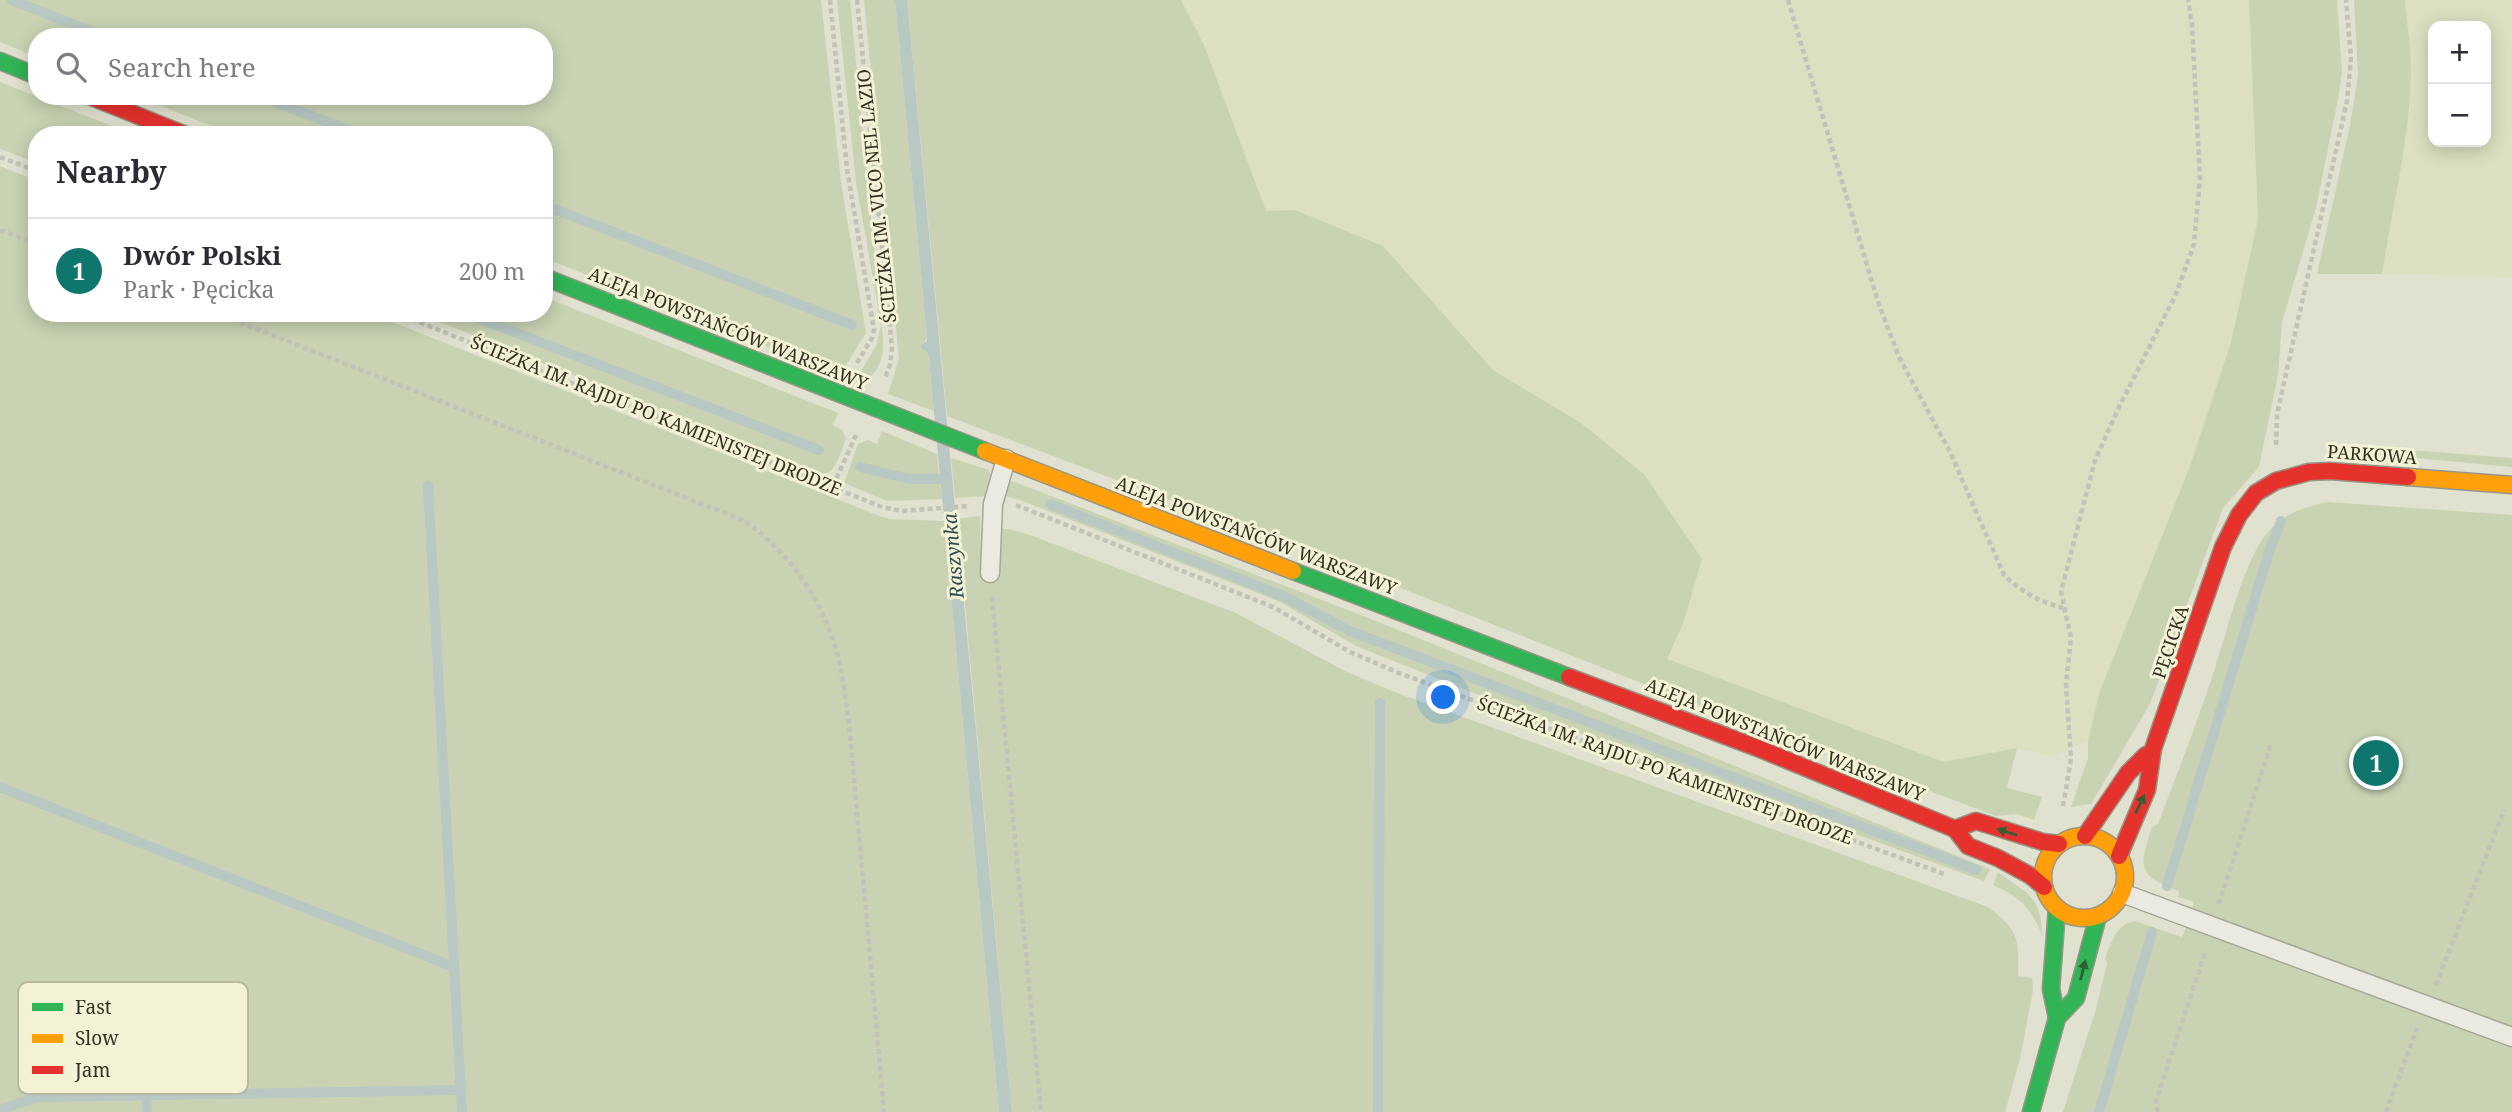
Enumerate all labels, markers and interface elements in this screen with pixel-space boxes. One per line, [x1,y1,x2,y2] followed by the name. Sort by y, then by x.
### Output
[2428,21,2491,147] map controls
[2428,21,2491,84] button: +
[28,28,553,105] search box
[52,48,90,86] icon: search
[108,49,256,85] text: Search here
[851,68,901,324] street label: ŚCIEŻKA IM. VICO NEL LAZIO
[2428,84,2491,147] button: −
[56,151,167,192] text: Nearby
[123,237,281,273] text: Dwór Polski
[73,255,86,287] text: 1
[459,255,525,287] text: 200 m
[585,261,872,395] street label: ALEJA POWSTAŃCÓW WARSZAWY
[123,273,274,305] text: Park · Pęcicka
[467,329,846,501] street label: ŚCIEŻKA IM. RAJDU PO KAMIENISTEJ DRODZE
[2326,439,2418,469] street label: PARKOWA
[1112,470,1401,600] street label: ALEJA POWSTAŃCÓW WARSZAWY
[936,512,970,601] water label: Raszynka
[2146,602,2194,682] street label: PĘCICKA
[1642,672,1929,806] street label: ALEJA POWSTAŃCÓW WARSZAWY
[1426,680,1460,714] your location
[1474,691,1857,849] street label: ŚCIEŻKA IM. RAJDU PO KAMIENISTEJ DRODZE
[2353,737,2399,789] pin: 1
[2134,794,2146,814] one-way arrow
[1996,826,2017,836] one-way arrow
[2078,959,2089,981] one-way arrow
[18,982,248,1094] legend
[75,994,112,1020] text: Fast
[75,1025,119,1051] text: Slow
[74,1057,110,1083] text: Jam

